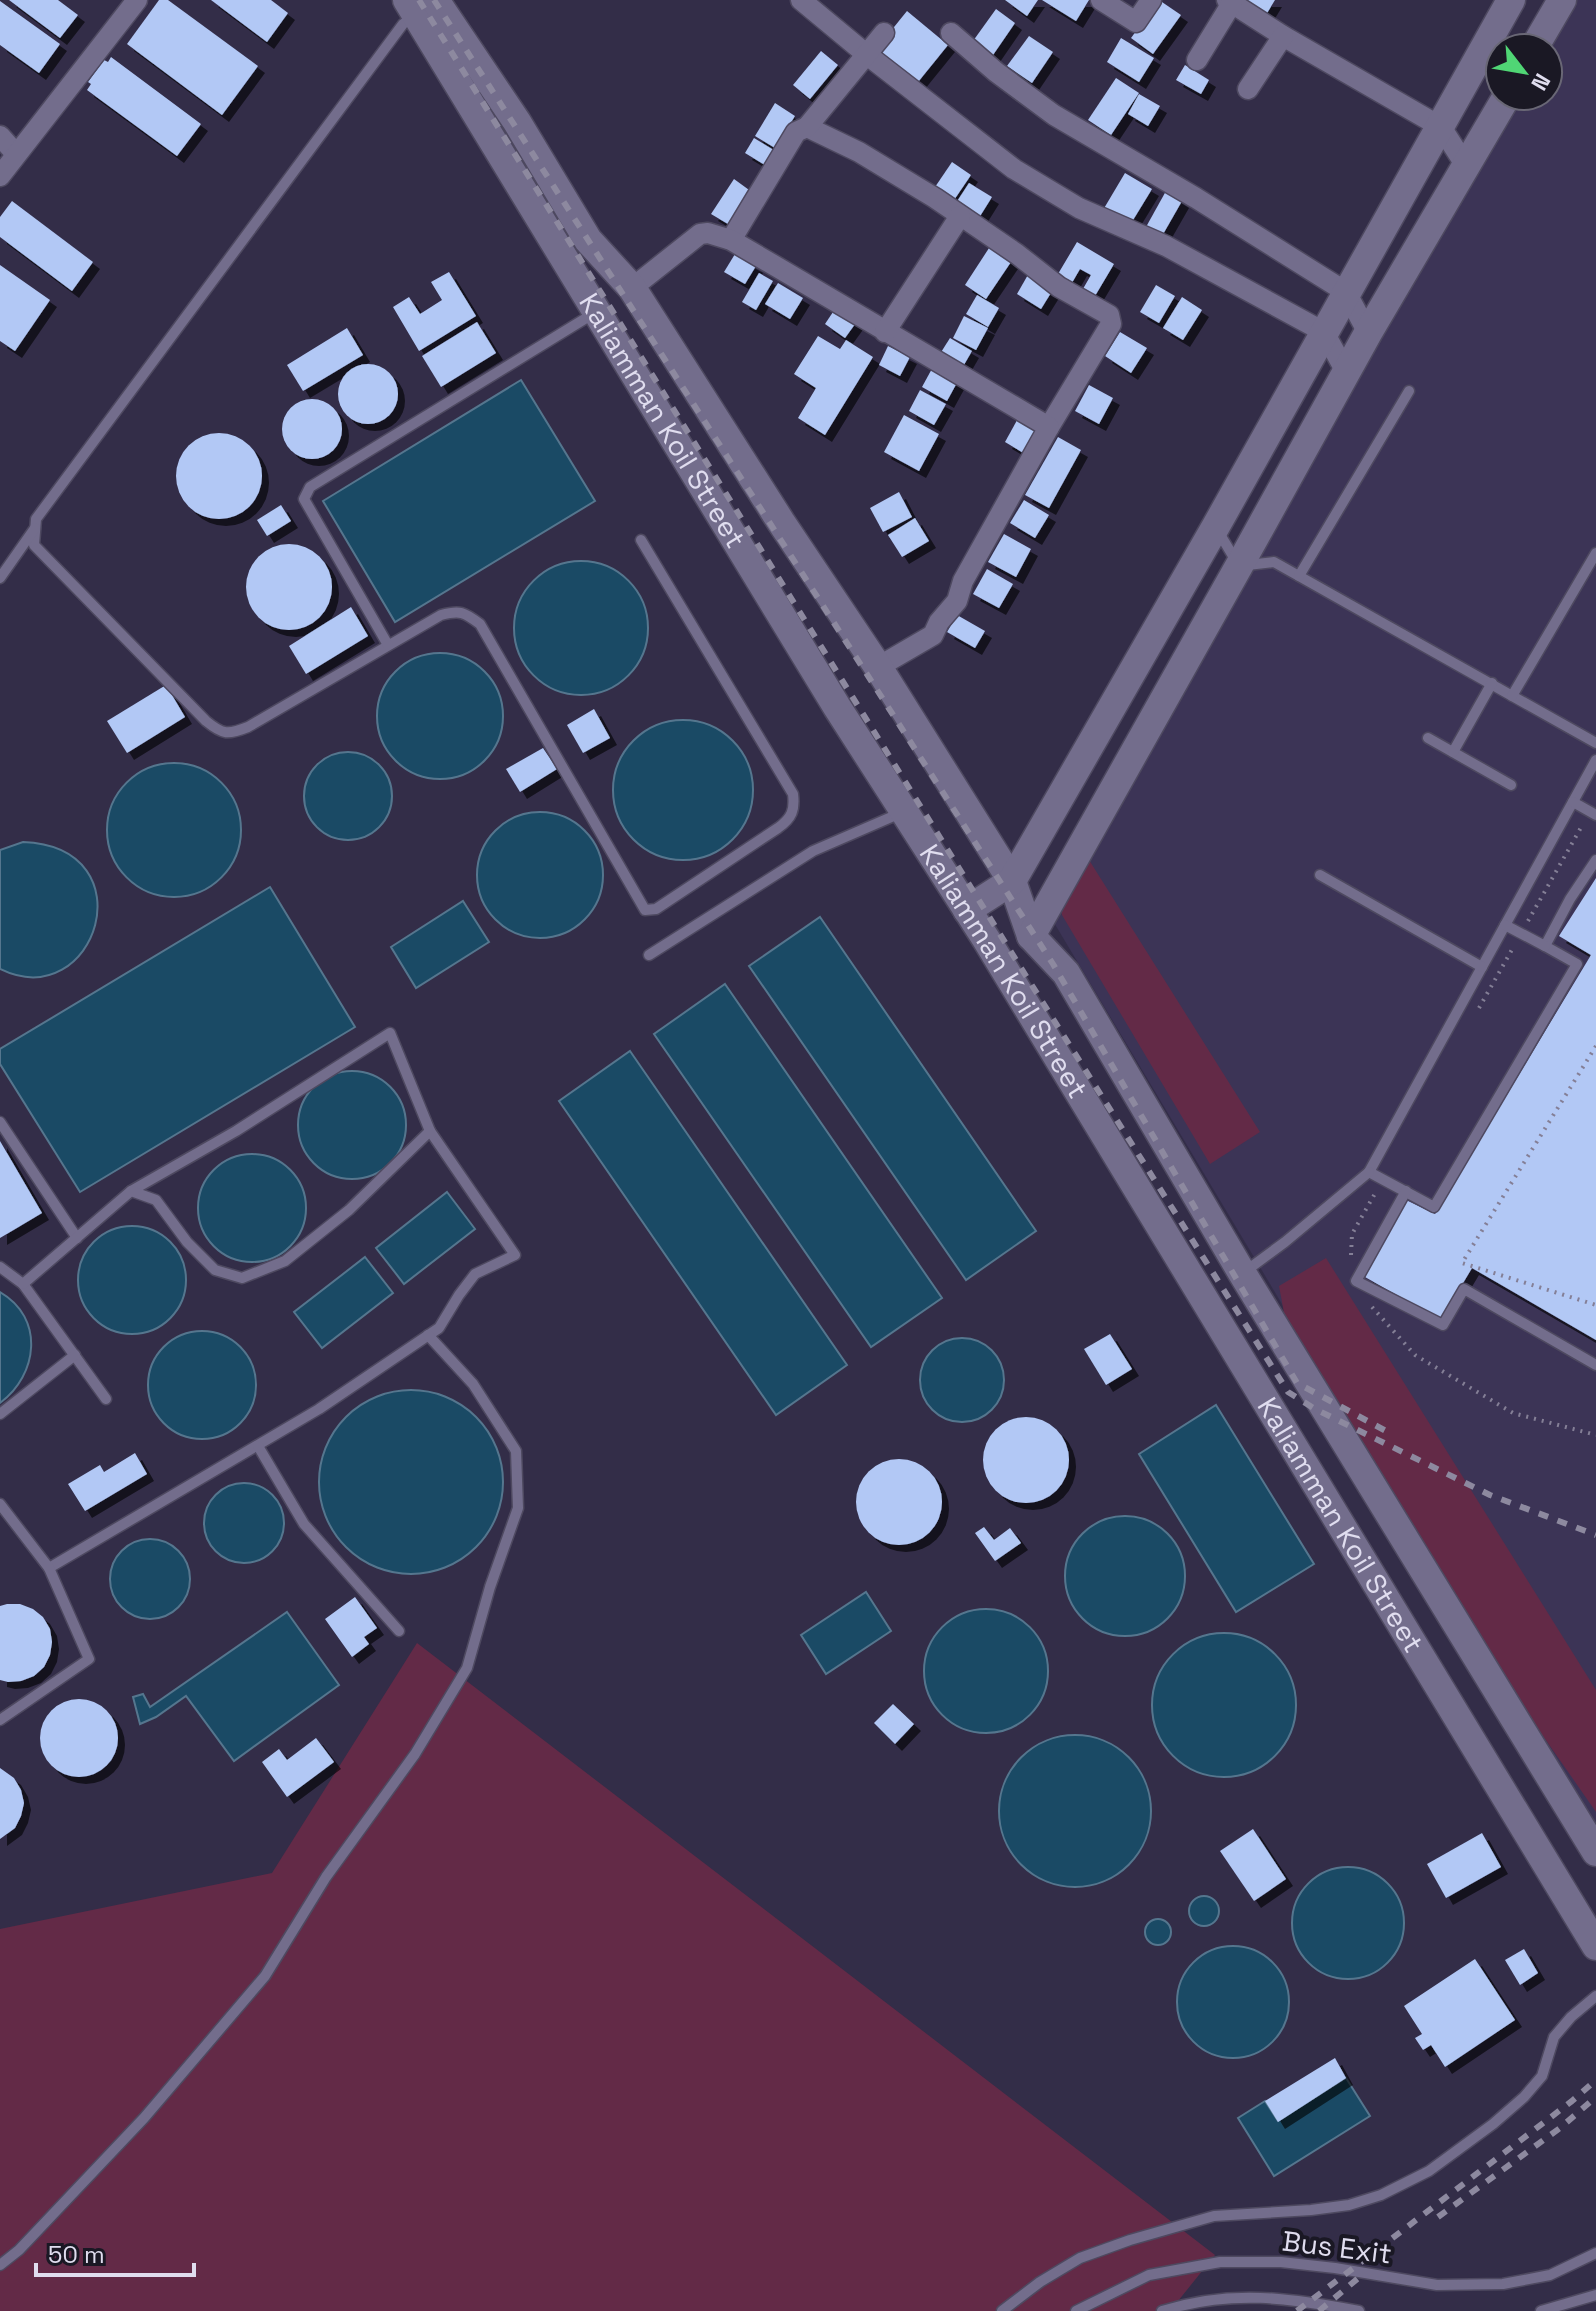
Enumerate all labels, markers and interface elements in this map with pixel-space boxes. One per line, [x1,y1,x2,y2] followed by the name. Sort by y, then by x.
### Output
[1484,32,1564,112] north arrow
[1525,69,1557,96] text: N
[571,286,754,555] street label: Kaliamman Koil Street
[912,837,1096,1105] street label: Kaliamman Koil Street
[1250,1390,1432,1659] street label: Kaliamman Koil Street
[1280,2222,1394,2272] street label: Bus Exit
[36,2227,194,2277] scale bar
[48,2239,105,2270] text: 50 m

